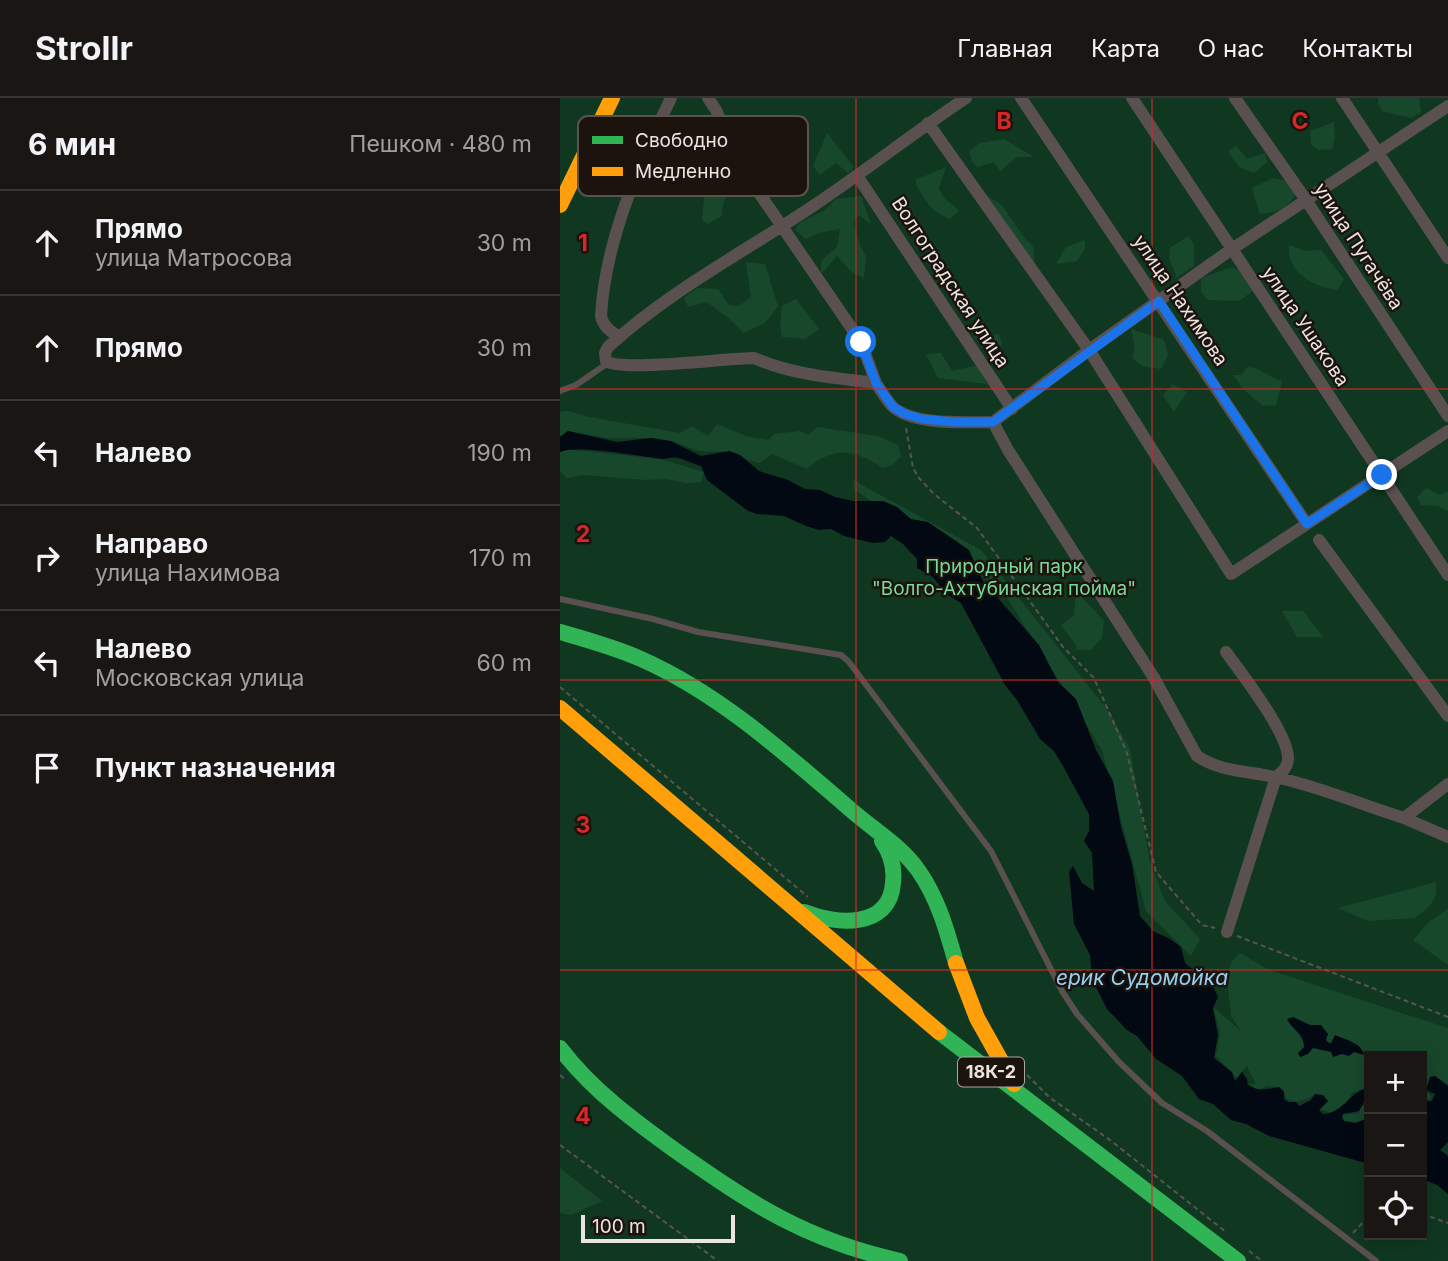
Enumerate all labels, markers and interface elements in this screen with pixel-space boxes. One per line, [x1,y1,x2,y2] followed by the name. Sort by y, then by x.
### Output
[35,28,133,68] text: Strollr
[957,34,1053,63] text: Главная
[1091,34,1160,63] text: Карта
[1198,34,1264,63] text: О нас
[1302,34,1413,63] text: Контакты
[996,107,1012,135] text: B
[1291,107,1309,135] text: C
[578,116,808,196] legend
[28,126,116,162] text: 6 мин
[635,129,728,152] text: Свободно
[349,130,532,158] text: Пешком · 480 m
[635,160,731,183] text: Медленно
[1309,179,1408,314] street label: улица Пугачёва
[887,193,1014,372] street label: Волгоградская улица
[95,213,183,244] text: Прямо
[28,224,66,262] icon: ahead
[477,229,532,257] text: 30 m
[578,229,588,257] text: 1
[1128,230,1233,370] street label: улица Нахимова
[95,244,292,272] text: улица Матросова
[1257,262,1354,391] street label: улица Ушакова
[845,326,876,357] route start
[28,329,66,367] icon: ahead
[95,332,183,363] text: Прямо
[477,334,532,362] text: 30 m
[28,434,66,472] icon: left
[95,437,192,468] text: Налево
[467,439,532,467] text: 190 m
[1366,459,1397,490] route end
[576,520,590,548] text: 2
[95,528,208,559] text: Направо
[28,539,66,577] icon: right
[469,544,532,572] text: 170 m
[872,555,1136,600] park label: Природный парк "Волго-Ахтубинская пойма"
[95,559,280,587] text: улица Нахимова
[95,633,192,664] text: Налево
[28,644,66,682] icon: left
[477,649,532,677] text: 60 m
[95,664,305,692] text: Московская улица
[28,749,66,787] icon: arrive
[95,752,336,783] text: Пункт назначения
[576,811,590,839] text: 3
[1056,965,1228,990] water label: ерик Судомойка
[1364,1051,1427,1240] map controls
[1364,1051,1427,1114] button: +
[958,1057,1024,1086] road number: 18К-2
[575,1102,591,1130] text: 4
[1364,1114,1427,1177] button: −
[1364,1177,1427,1240] button: locate
[581,1212,735,1244] scale bar
[592,1215,646,1238] text: 100 m

